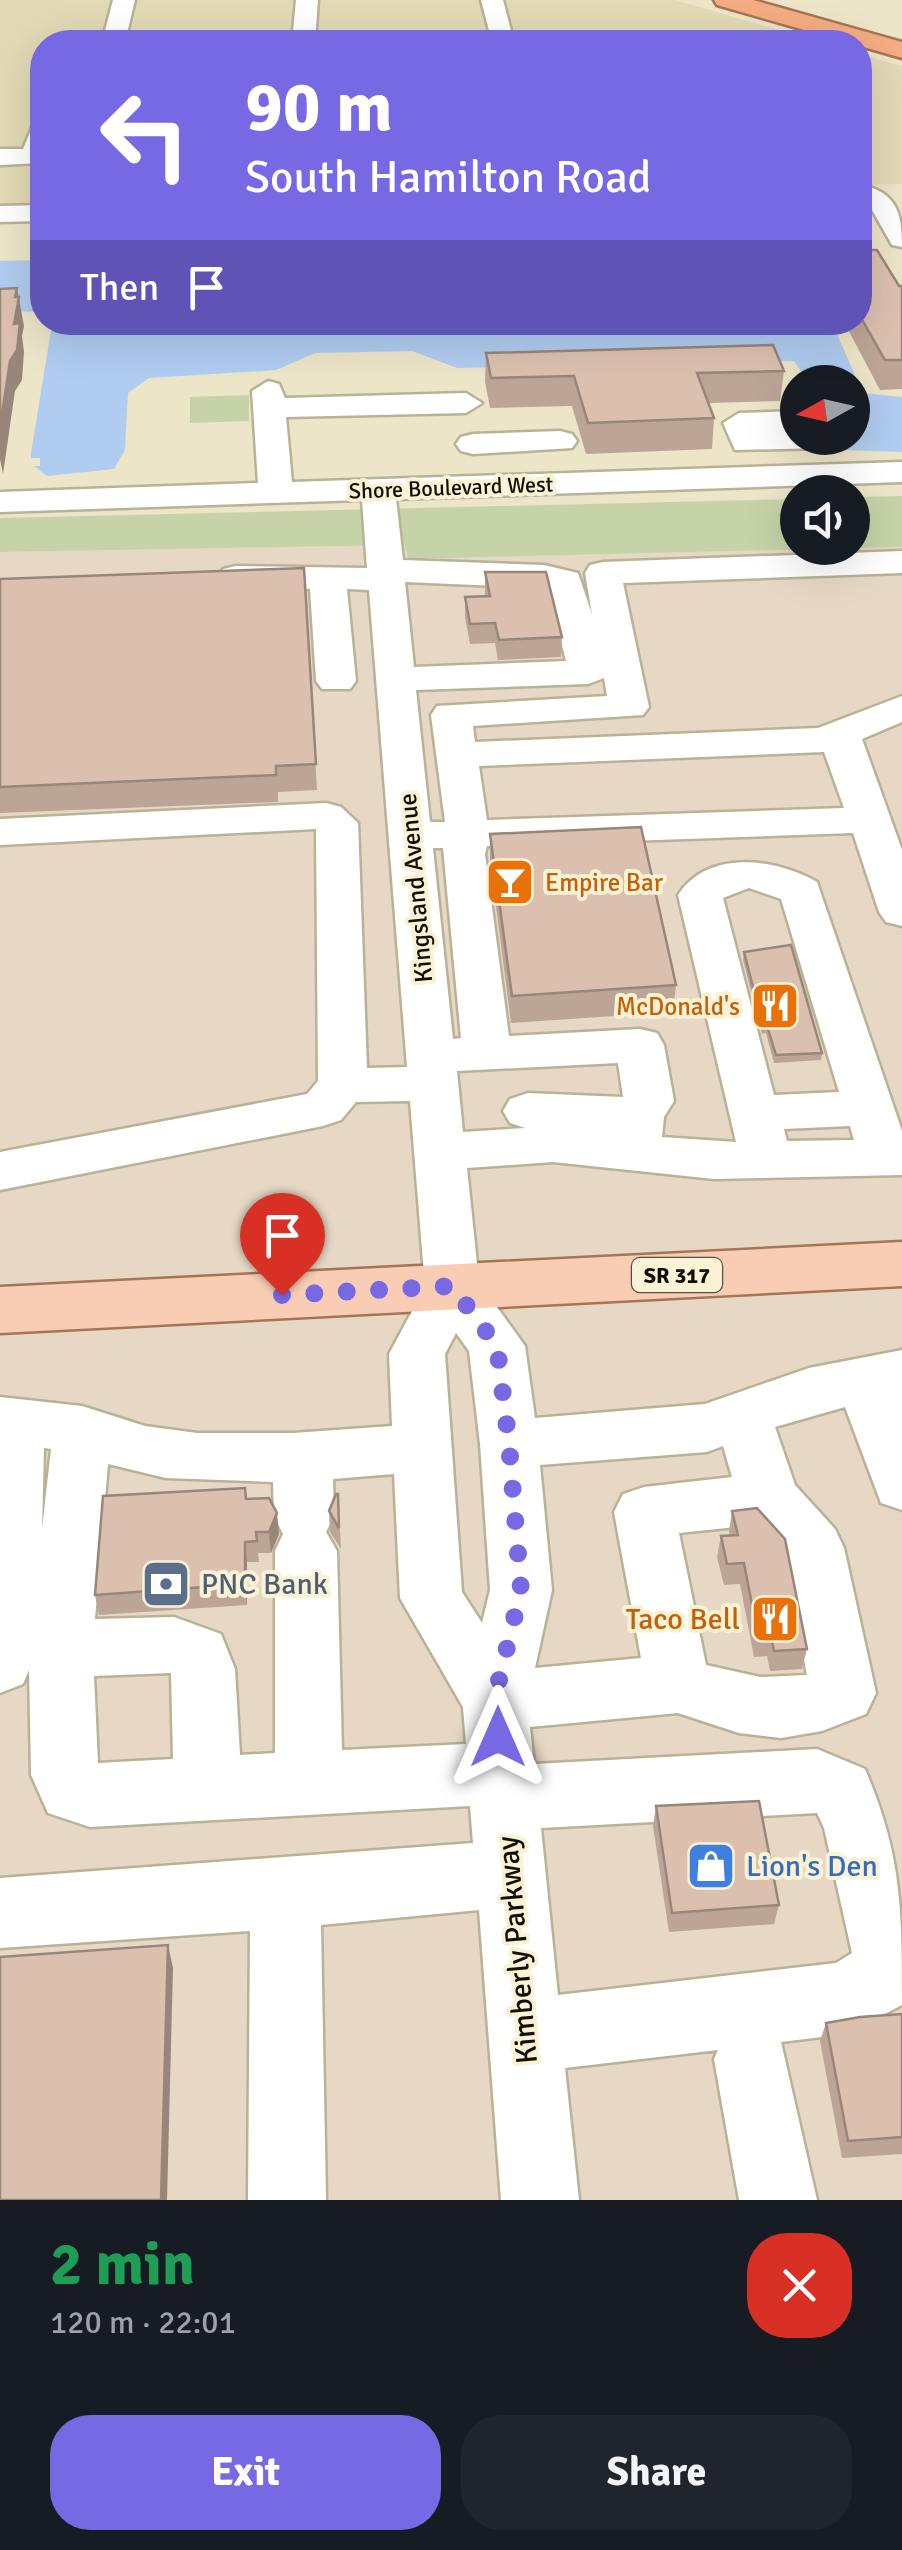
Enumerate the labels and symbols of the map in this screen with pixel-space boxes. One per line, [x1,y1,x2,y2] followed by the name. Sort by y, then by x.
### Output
[780,365,870,455] north arrow
[348,470,554,505] street label: Shore Boulevard West
[392,792,439,984] street label: Kingsland Avenue
[484,856,536,908] bar icon: Empire Bar
[545,867,664,898] place label: Empire Bar
[749,980,801,1032] restaurant icon: McDonald's
[616,991,740,1022] place label: McDonald's
[240,1193,325,1296] pin
[632,1258,722,1292] road number: SR 317
[140,1558,192,1610] bank icon: PNC Bank
[201,1566,328,1603] place label: PNC Bank
[749,1593,801,1645] restaurant icon: Taco Bell
[626,1601,740,1638] place label: Taco Bell
[446,1685,550,1789] position arrow
[489,1834,546,2066] street label: Kimberly Parkway
[685,1840,737,1892] shop icon: Lion's Den
[746,1848,878,1885] place label: Lion's Den

